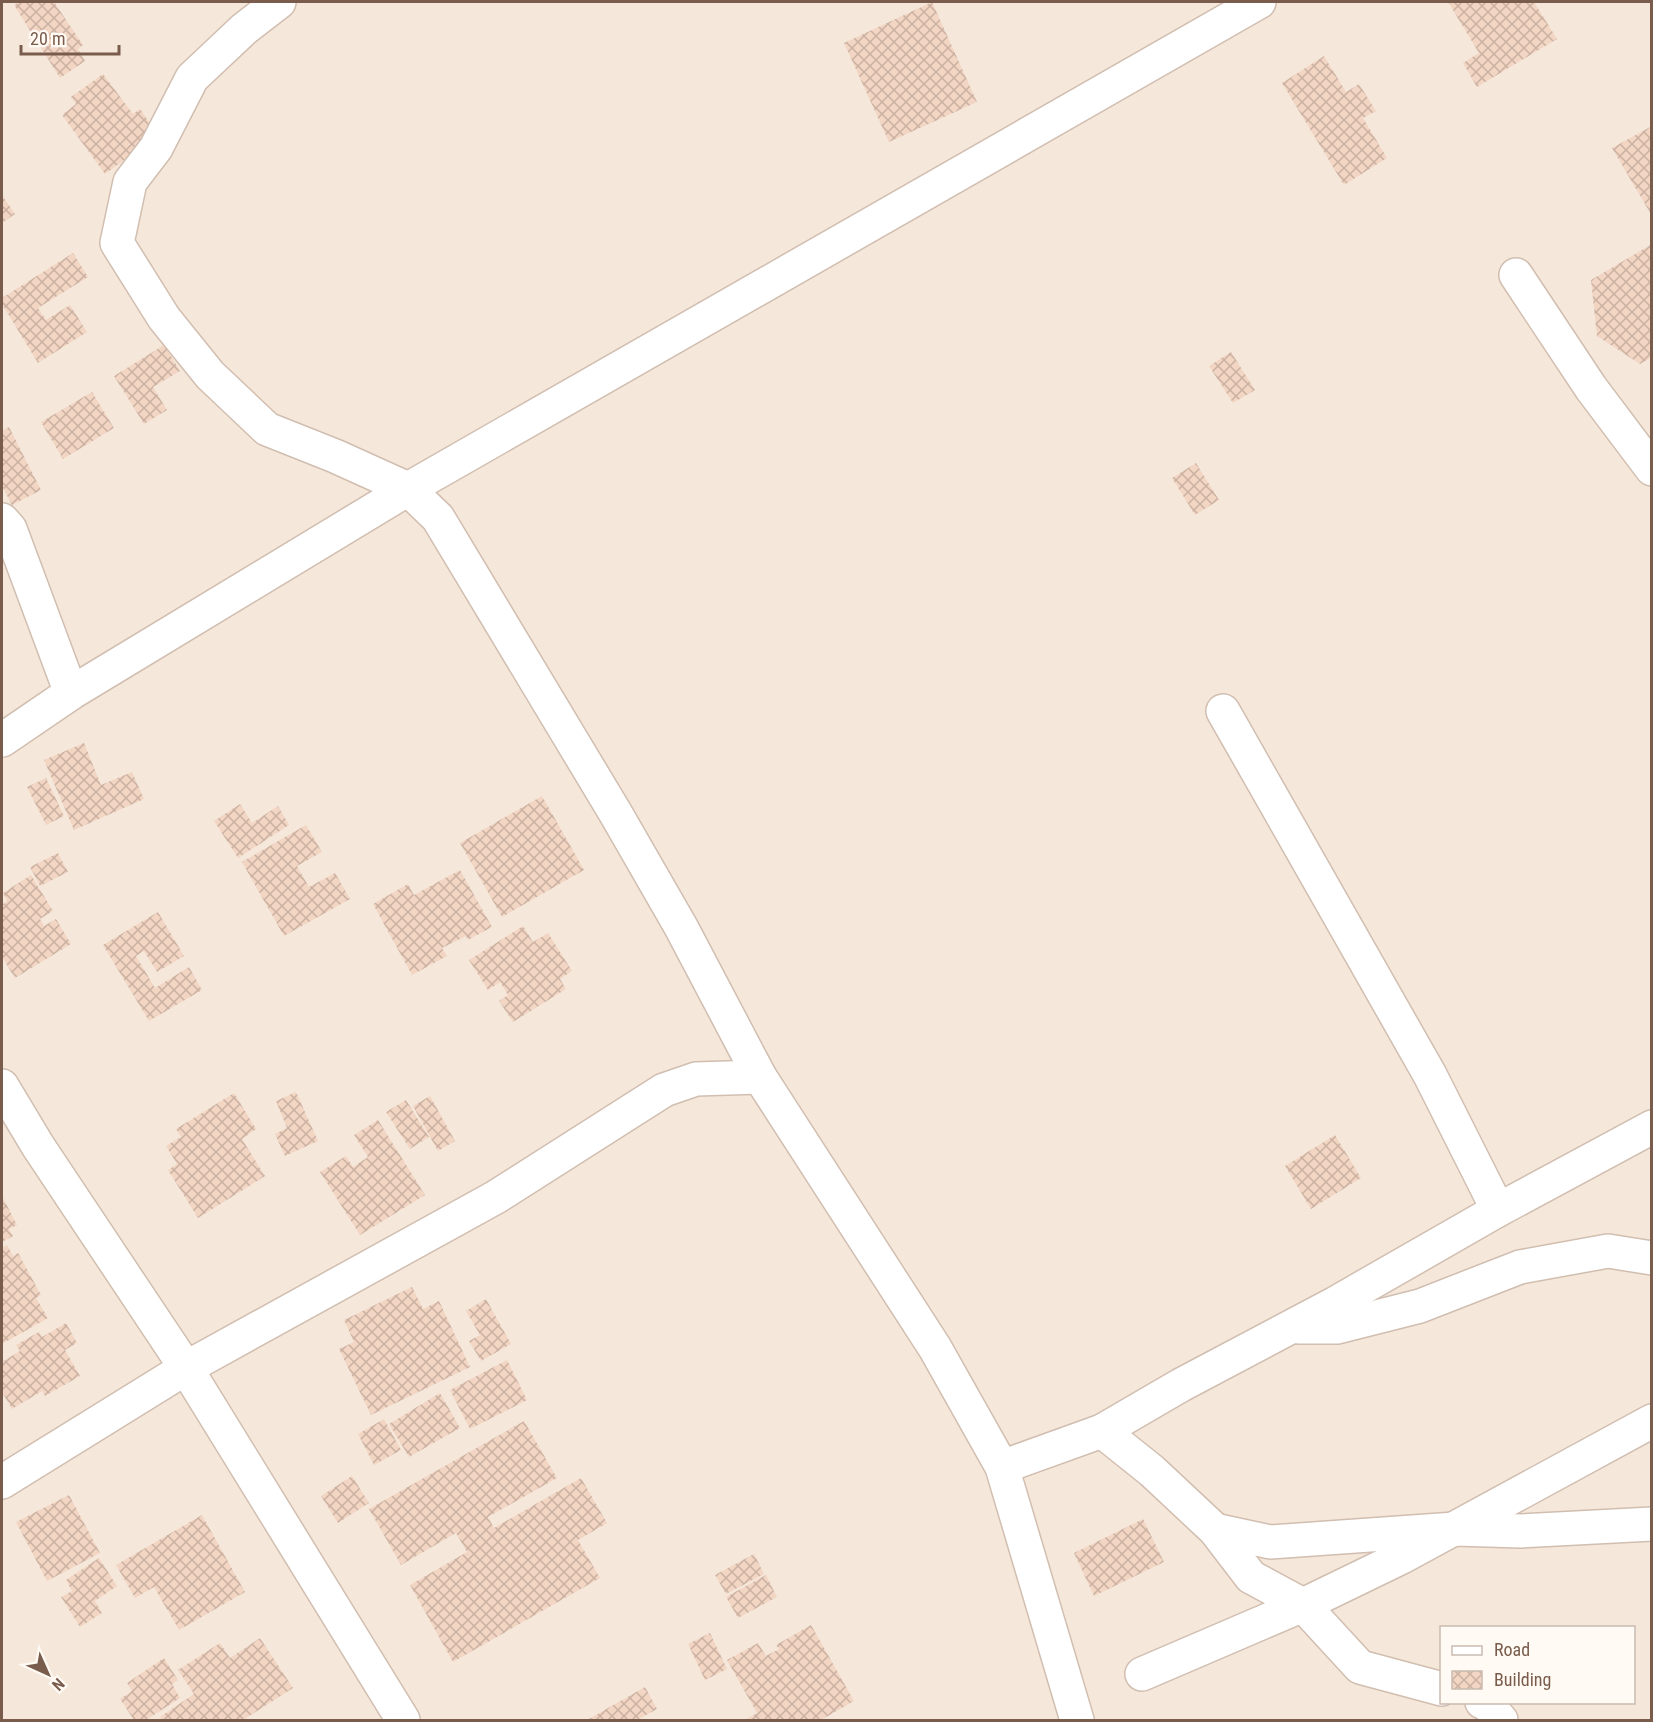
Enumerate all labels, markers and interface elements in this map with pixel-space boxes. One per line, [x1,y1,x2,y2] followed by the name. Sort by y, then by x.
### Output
[21,18,118,56] scale bar
[30,28,65,49] text: 20 m
[1440,1626,1635,1704] legend
[1494,1639,1530,1660] text: Road
[18,1644,78,1704] north arrow
[1494,1669,1551,1690] text: Building
[48,1674,68,1694] text: N

